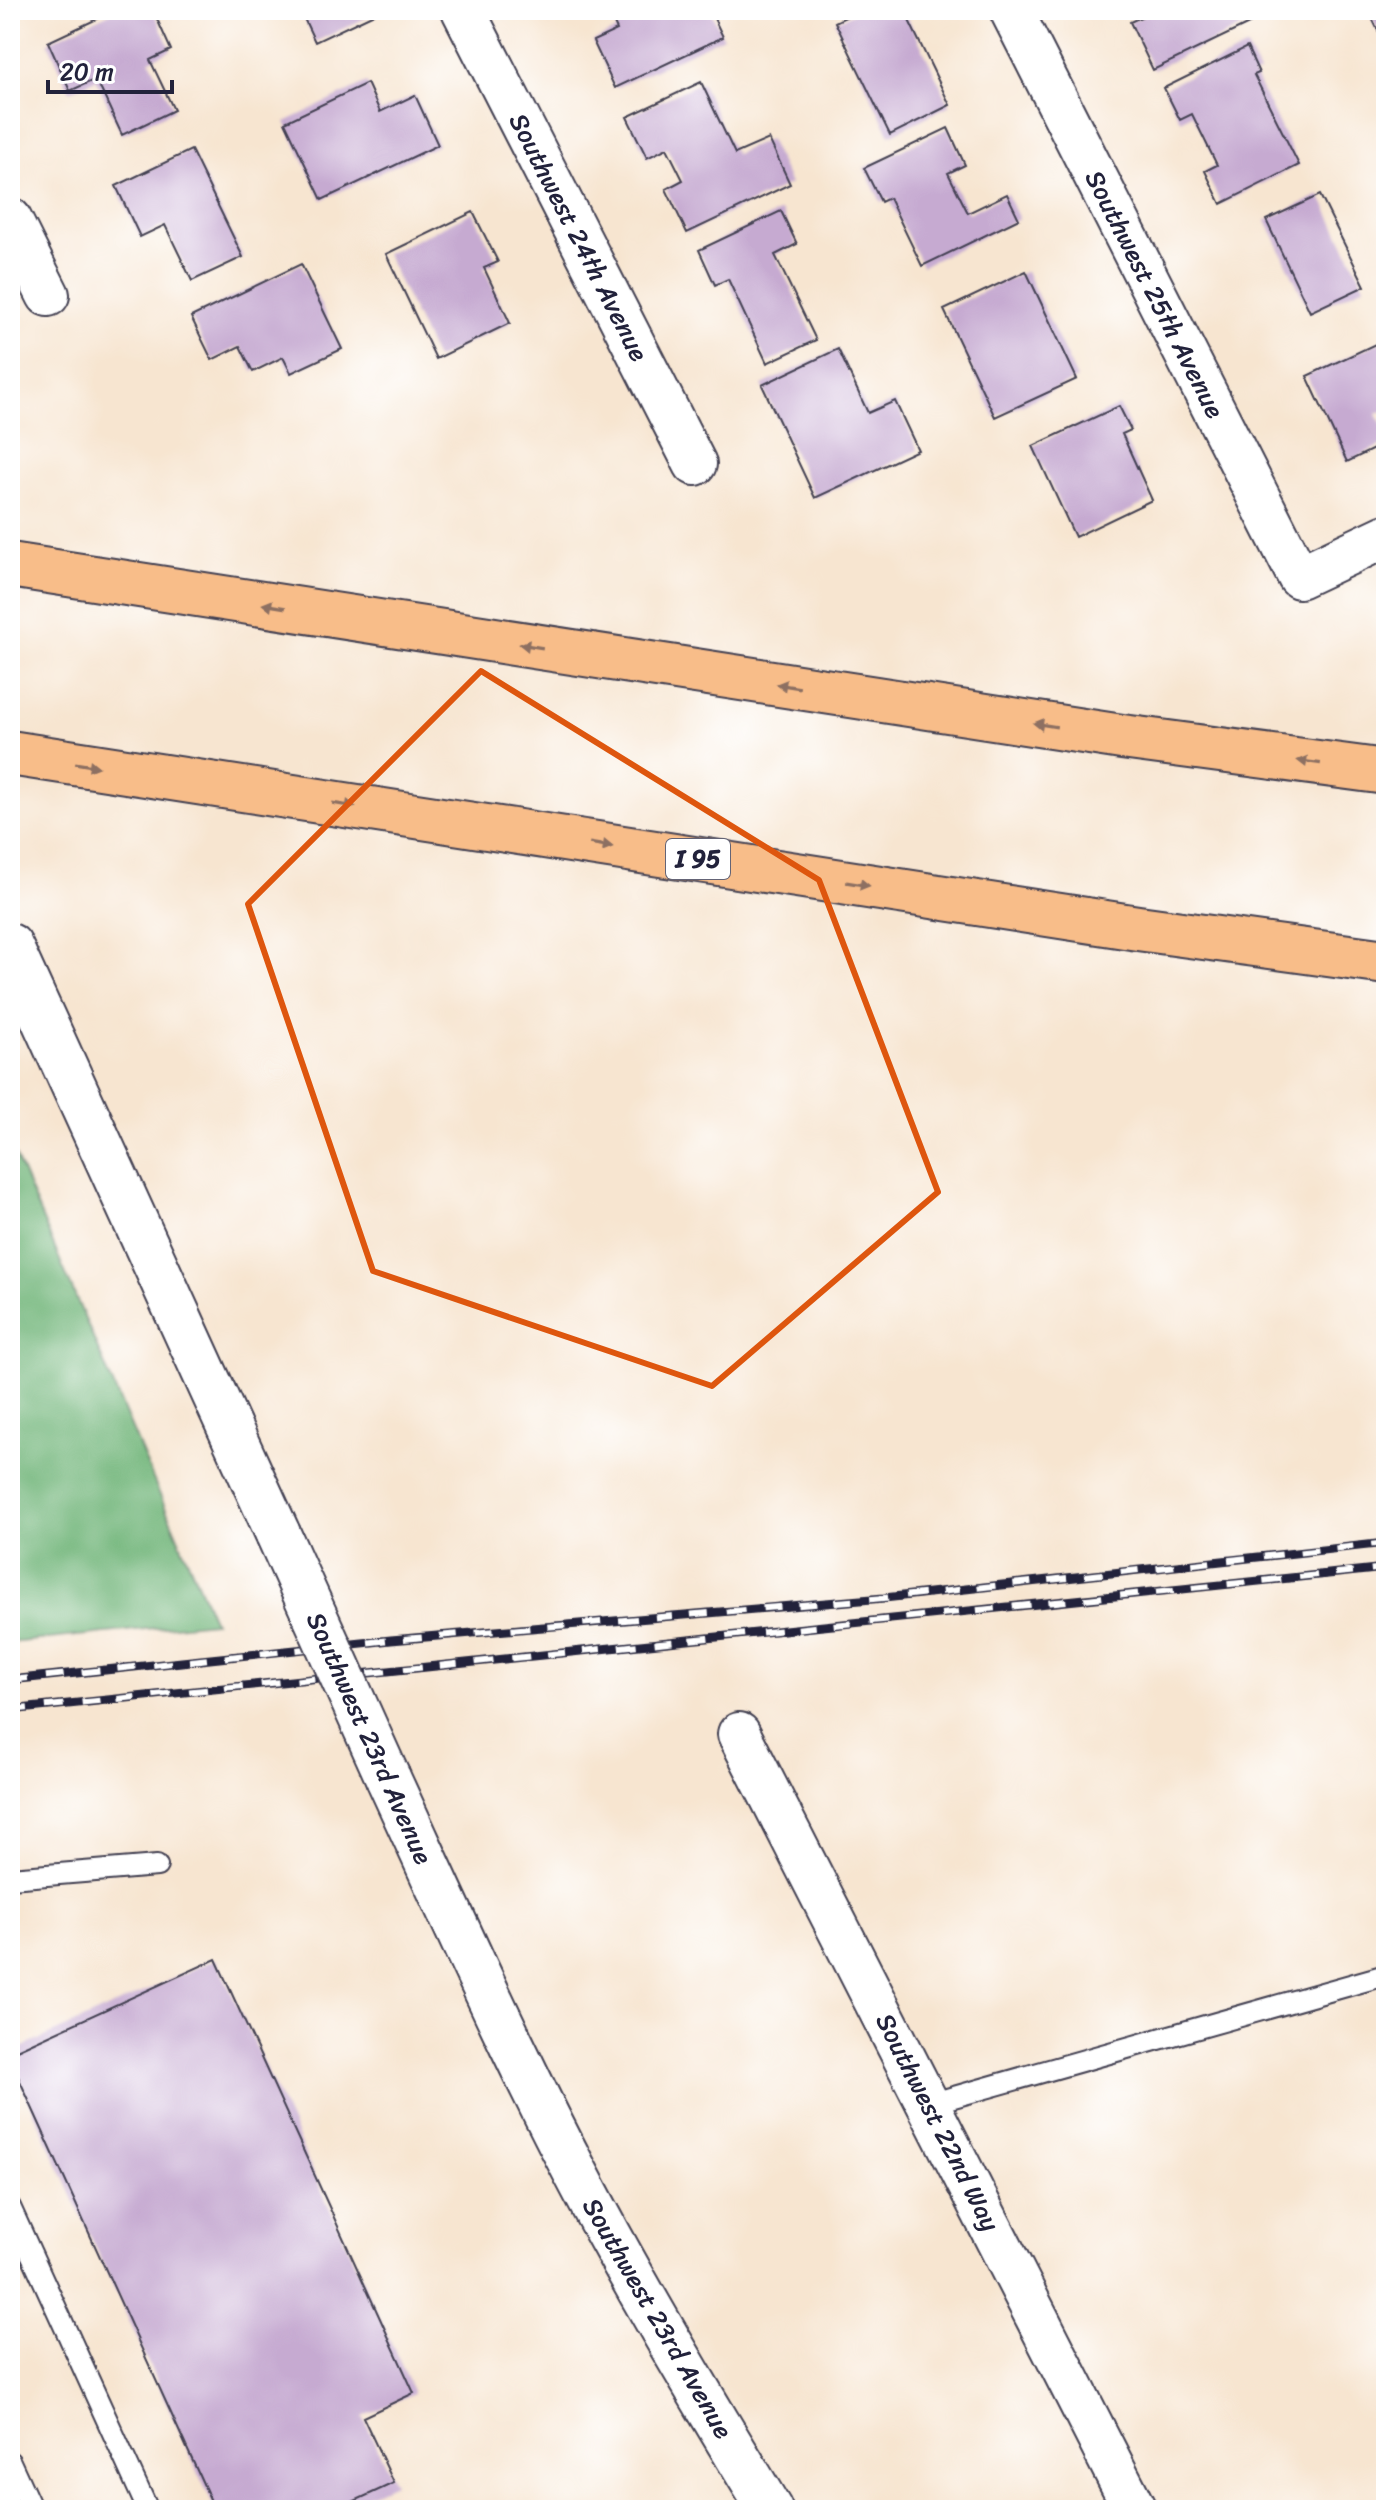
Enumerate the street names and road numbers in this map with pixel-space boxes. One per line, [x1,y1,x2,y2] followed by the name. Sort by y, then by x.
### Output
[496,104,662,370] street label: Southwest 24th Avenue
[1072,162,1238,427] street label: Southwest 25th Avenue
[666,839,730,879] road number: I 95
[294,1604,447,1872] street label: Southwest 23rd Avenue
[863,2005,1013,2240] street label: Southwest 22nd Way
[570,2188,746,2448] street label: Southwest 23rd Avenue

